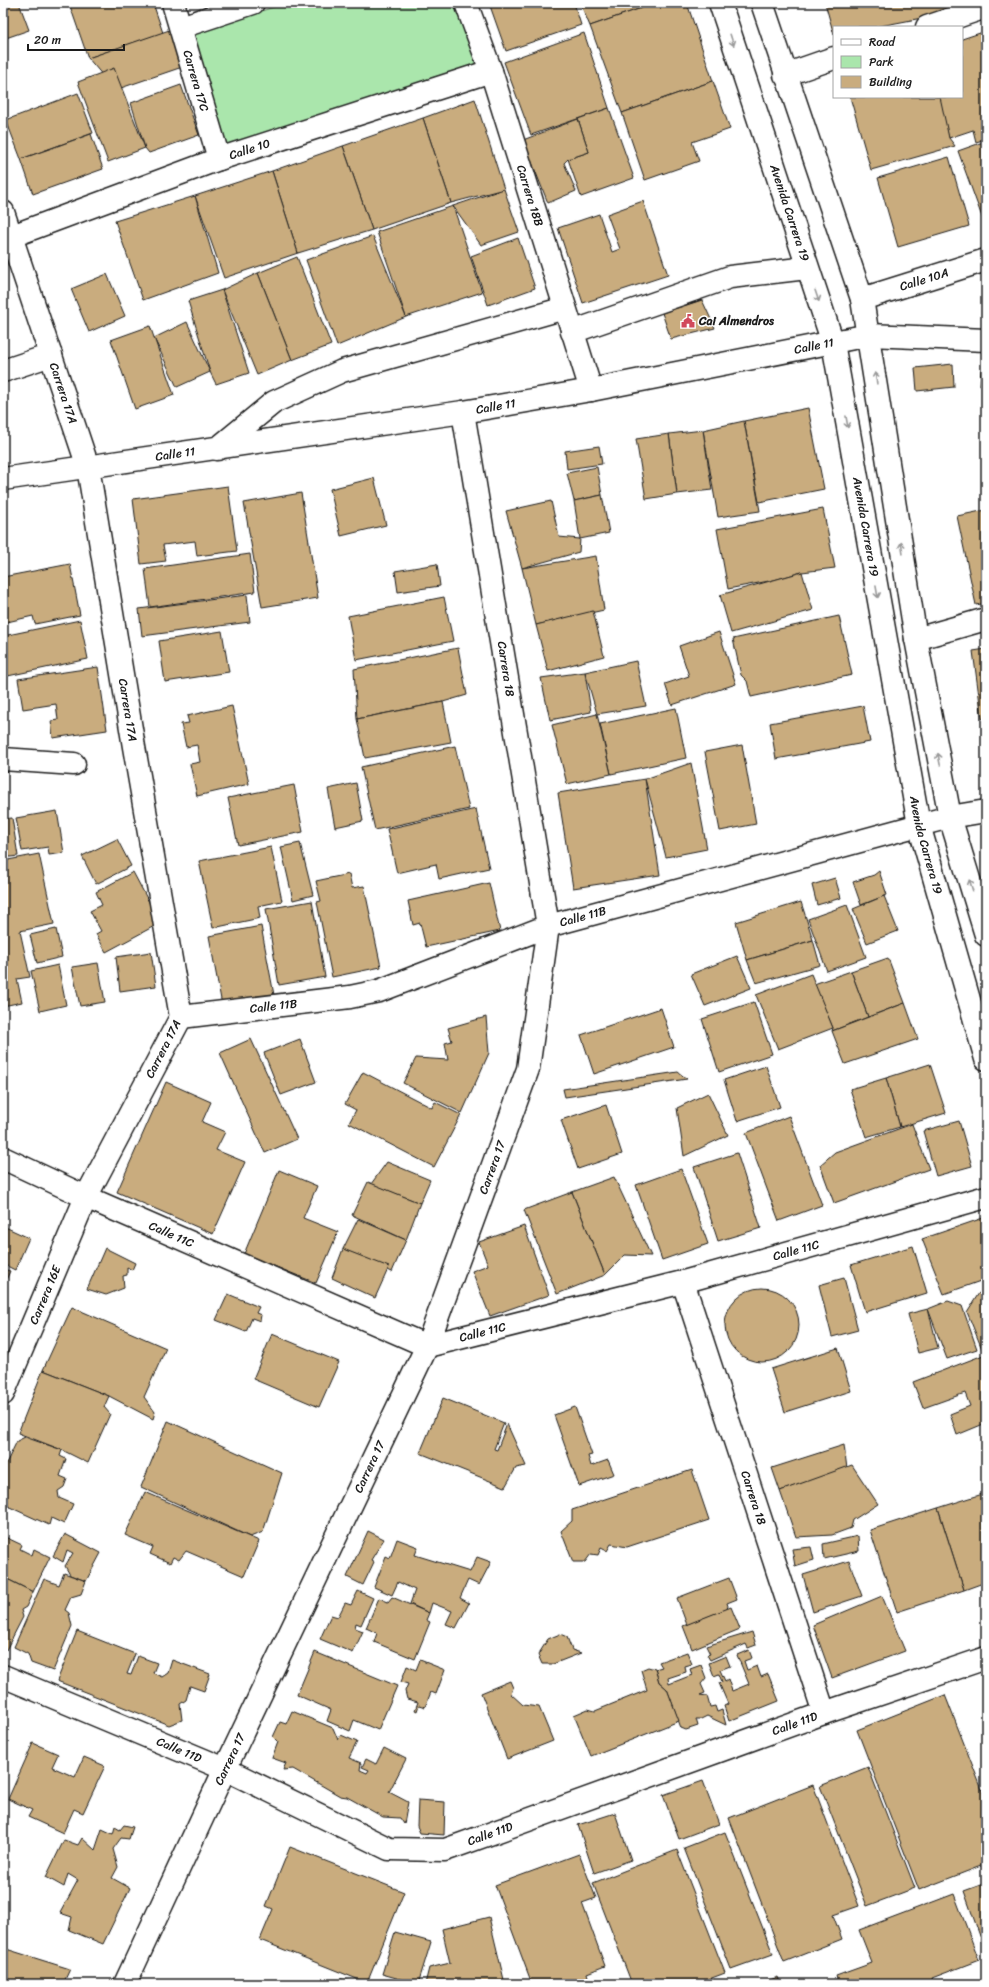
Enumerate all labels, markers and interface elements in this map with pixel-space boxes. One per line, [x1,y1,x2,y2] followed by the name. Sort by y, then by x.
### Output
[28,26,124,52] scale bar
[833,26,963,98] legend
[34,29,61,51] text: 20 m
[869,31,896,53] text: Road
[729,33,736,46] one-way arrow
[176,47,216,115] street label: Carrera 17C
[869,51,894,73] text: Park
[869,71,912,93] text: Building
[226,132,274,166] street label: Calle 10
[763,160,816,264] street label: Avenida Carrera 19
[510,162,550,230] street label: Carrera 18B
[897,261,951,298] street label: Calle 10A
[814,290,821,303] one-way arrow
[698,310,775,332] place label: Cai Almendros
[680,313,696,329] public building icon: Cai Almendros
[792,331,836,361] street label: Calle 11
[43,360,84,427] street label: Carrera 17A
[872,372,880,385] one-way arrow
[474,392,517,421] street label: Calle 11
[843,416,851,429] one-way arrow
[154,440,197,468] street label: Calle 11
[846,474,886,578] street label: Avenida Carrera 19
[898,542,906,555] one-way arrow
[874,585,882,598] one-way arrow
[491,640,521,698] street label: Carrera 18
[112,677,144,743] street label: Carrera 17A
[935,753,943,766] one-way arrow
[903,793,949,897] street label: Avenida Carrera 19
[967,878,974,891] one-way arrow
[557,900,609,933] street label: Calle 11B
[248,992,299,1020] street label: Calle 11B
[139,1016,187,1082] street label: Carrera 17A
[472,1136,512,1197] street label: Carrera 17
[145,1215,198,1254] street label: Calle 11C
[770,1233,822,1267] street label: Calle 11C
[23,1261,68,1328] street label: Carrera 16E
[457,1316,509,1349] street label: Calle 11C
[347,1436,392,1497] street label: Carrera 17
[734,1468,773,1528] street label: Carrera 18
[769,1705,821,1742] street label: Calle 11D
[208,1728,252,1789] street label: Carrera 17
[153,1731,206,1769] street label: Calle 11D
[464,1815,517,1852] street label: Calle 11D

